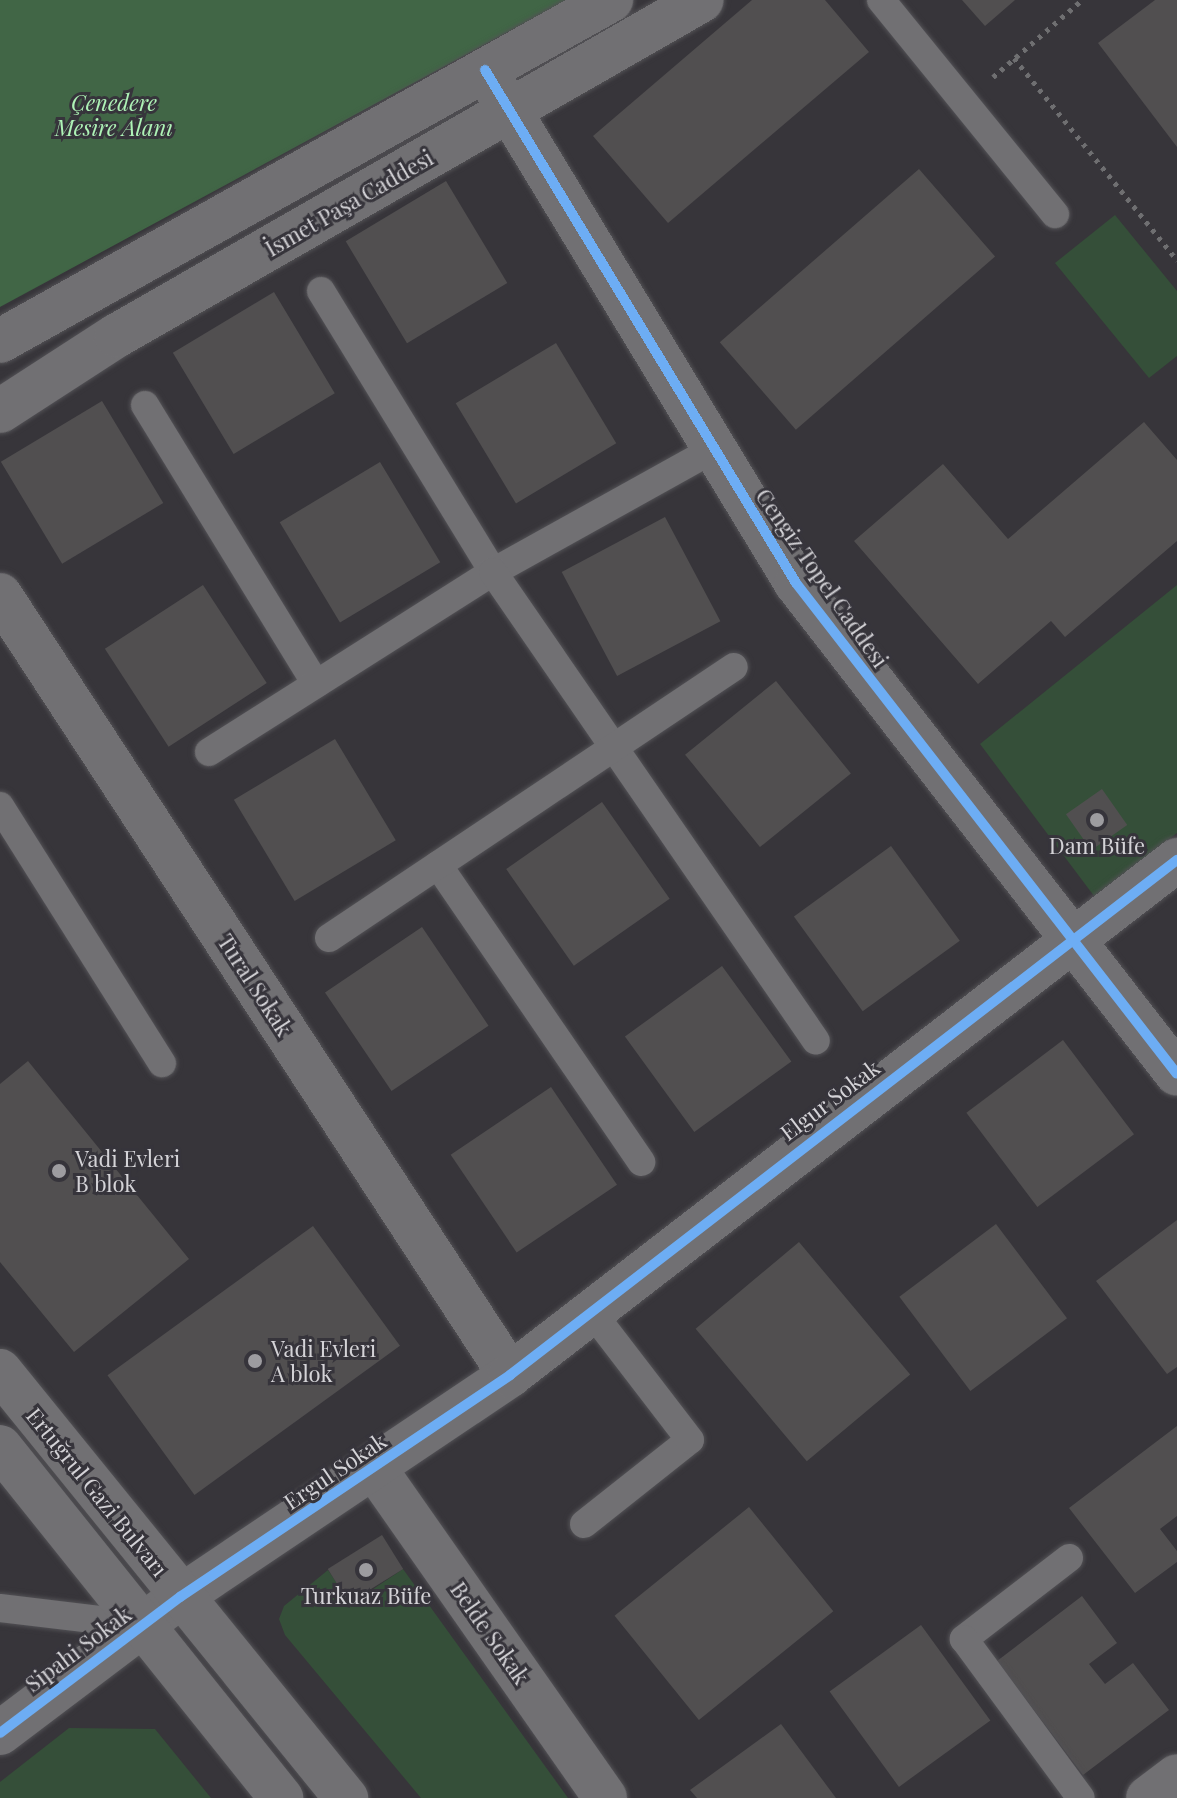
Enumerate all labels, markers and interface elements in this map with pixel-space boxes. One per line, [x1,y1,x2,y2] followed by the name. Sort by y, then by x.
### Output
[55,89,173,140] park label: Çenedere Mesire Alanı
[260,144,438,262] street label: İsmet Paşa Caddesi
[750,483,894,673] street label: Cengiz Topel Caddesi
[1088,811,1106,829] marker: Dam Büfe
[1049,833,1145,859] place label: Dam Büfe
[212,929,298,1041] street label: Tural Sokak
[775,1054,885,1146] street label: Elgur Sokak
[75,1145,180,1196] place label: Vadi Evleri B blok
[50,1162,68,1180] marker: Vadi Evleri B blok
[271,1335,376,1386] place label: Vadi Evleri A blok
[246,1352,264,1370] marker: Vadi Evleri A blok
[21,1402,173,1582] street label: Ertuğrul Gazi Bulvarı
[279,1427,391,1515] street label: Ergul Sokak
[357,1561,375,1579] marker: Turkuaz Büfe
[445,1577,535,1689] street label: Belde Sokak
[301,1583,431,1609] place label: Turkuaz Büfe
[20,1601,136,1697] street label: Sipahi Sokak

